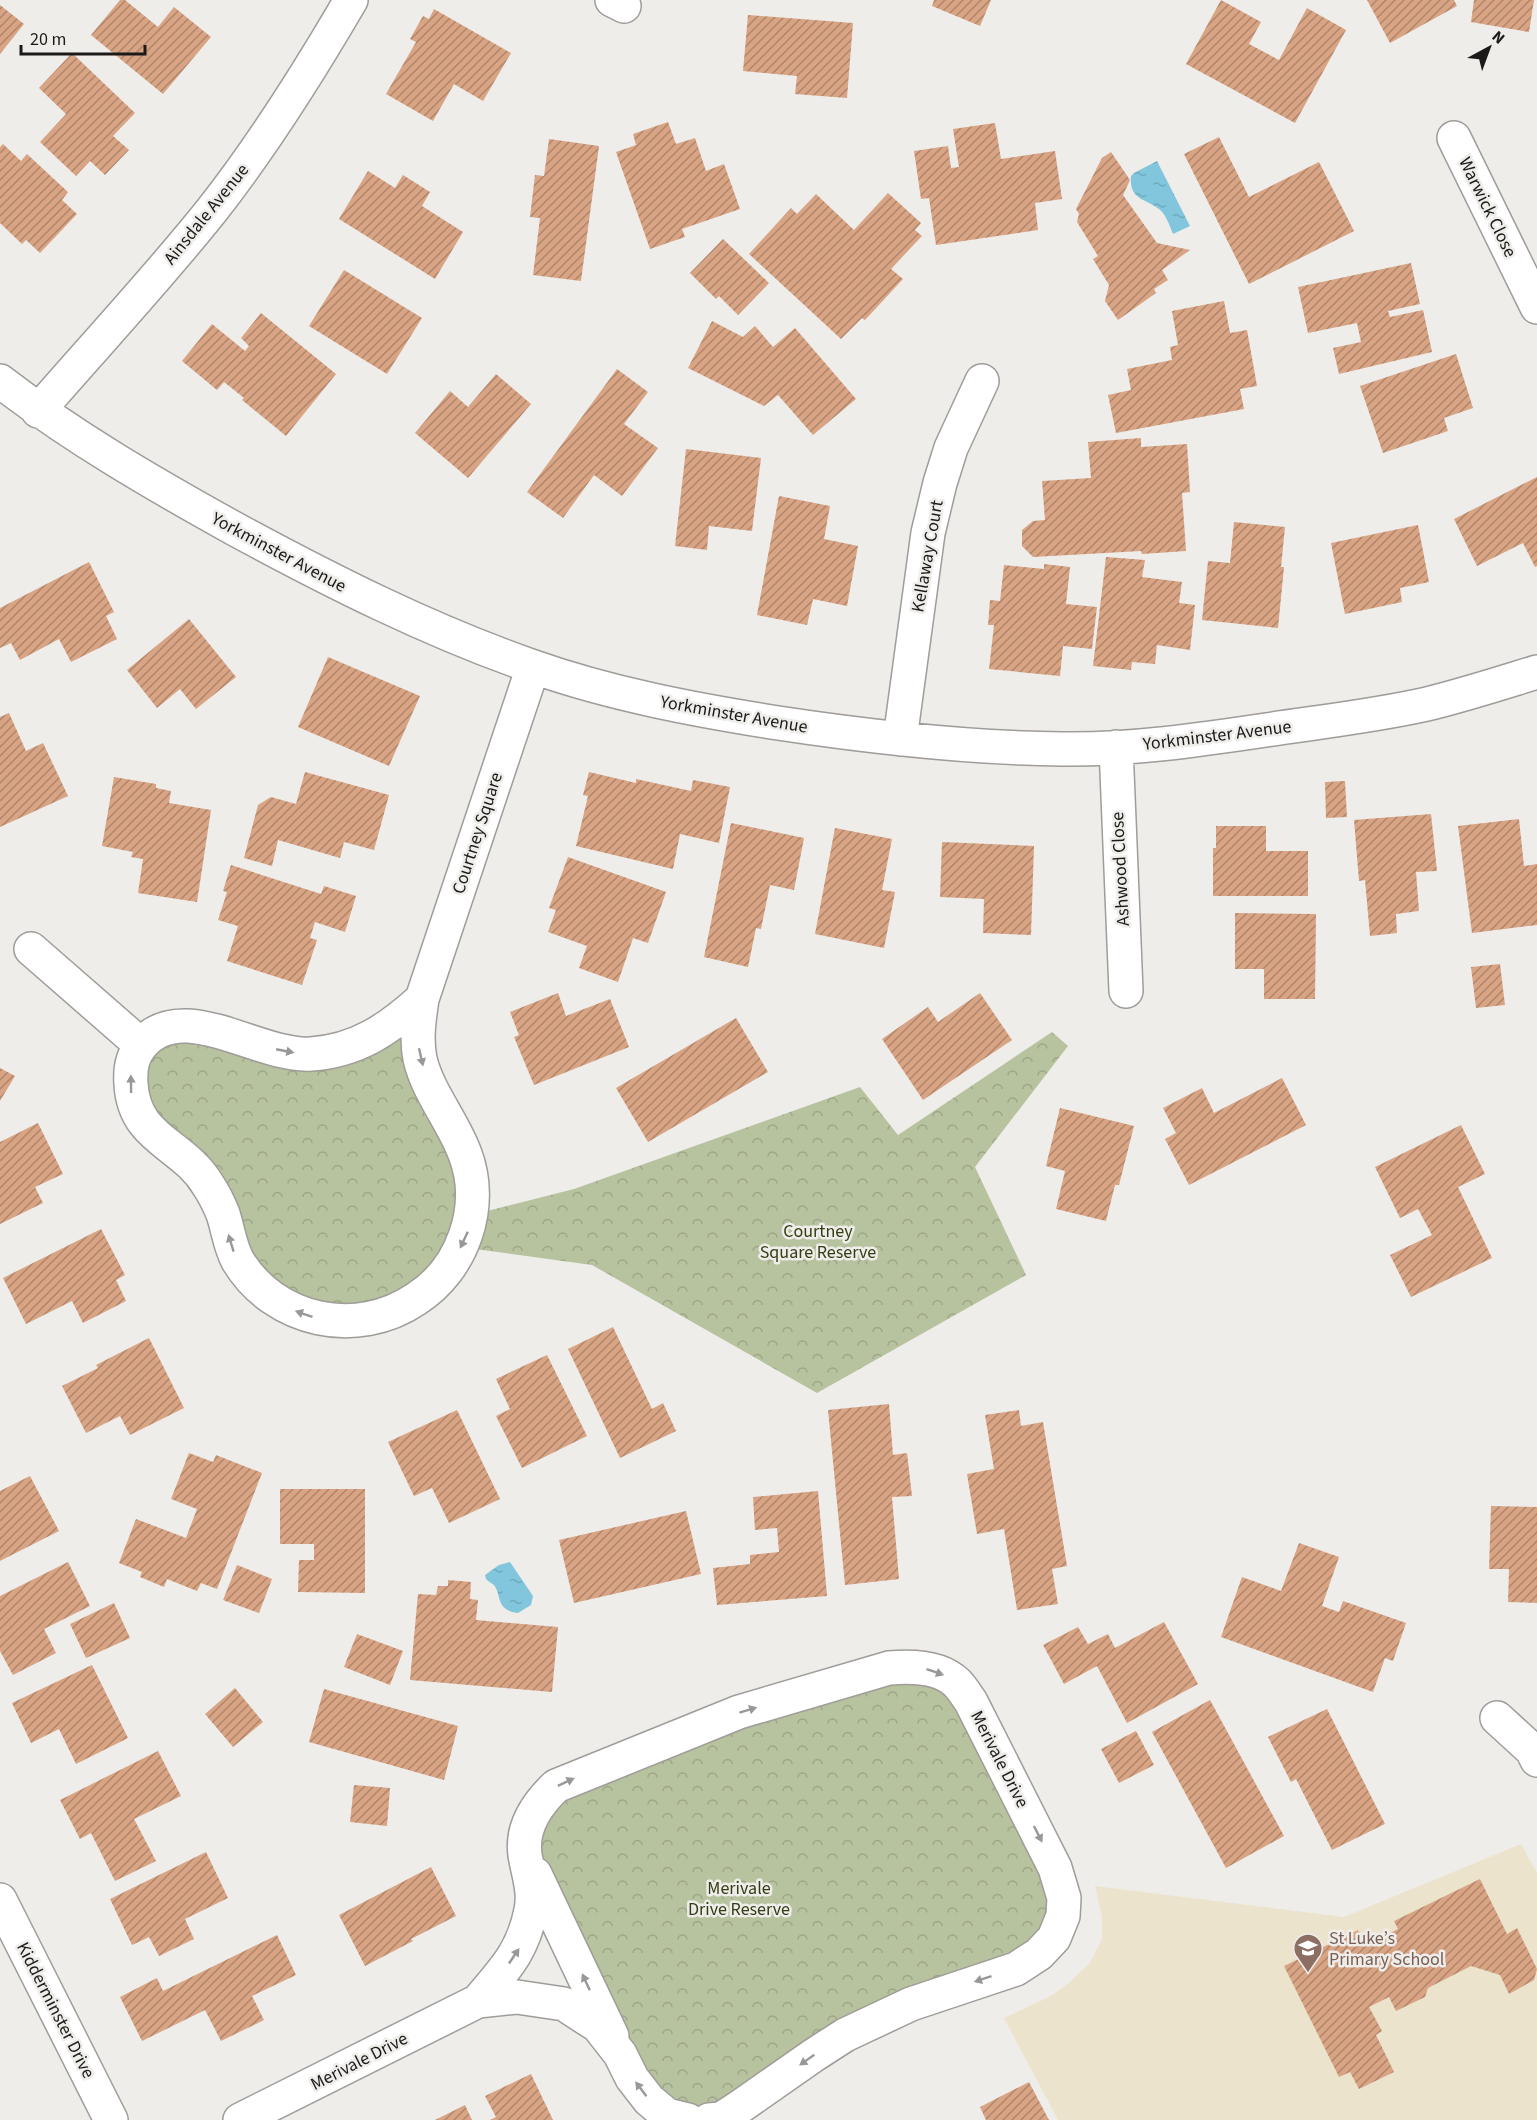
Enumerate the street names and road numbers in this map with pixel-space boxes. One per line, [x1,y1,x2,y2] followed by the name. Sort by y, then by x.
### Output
[1452,153,1523,262] street label: Warwick Close
[158,159,255,270] street label: Ainsdale Avenue
[905,498,950,614] street label: Kellaway Court
[206,506,351,599] street label: Yorkminster Avenue
[657,689,810,740] street label: Yorkminster Avenue
[1140,714,1293,757] street label: Yorkminster Avenue
[446,769,509,897] street label: Courtney Square
[1105,811,1136,927] street label: Ashwood Close
[964,1706,1035,1812] street label: Merivale Drive
[10,1938,101,2083] street label: Kidderminster Drive
[306,2026,412,2097] street label: Merivale Drive

